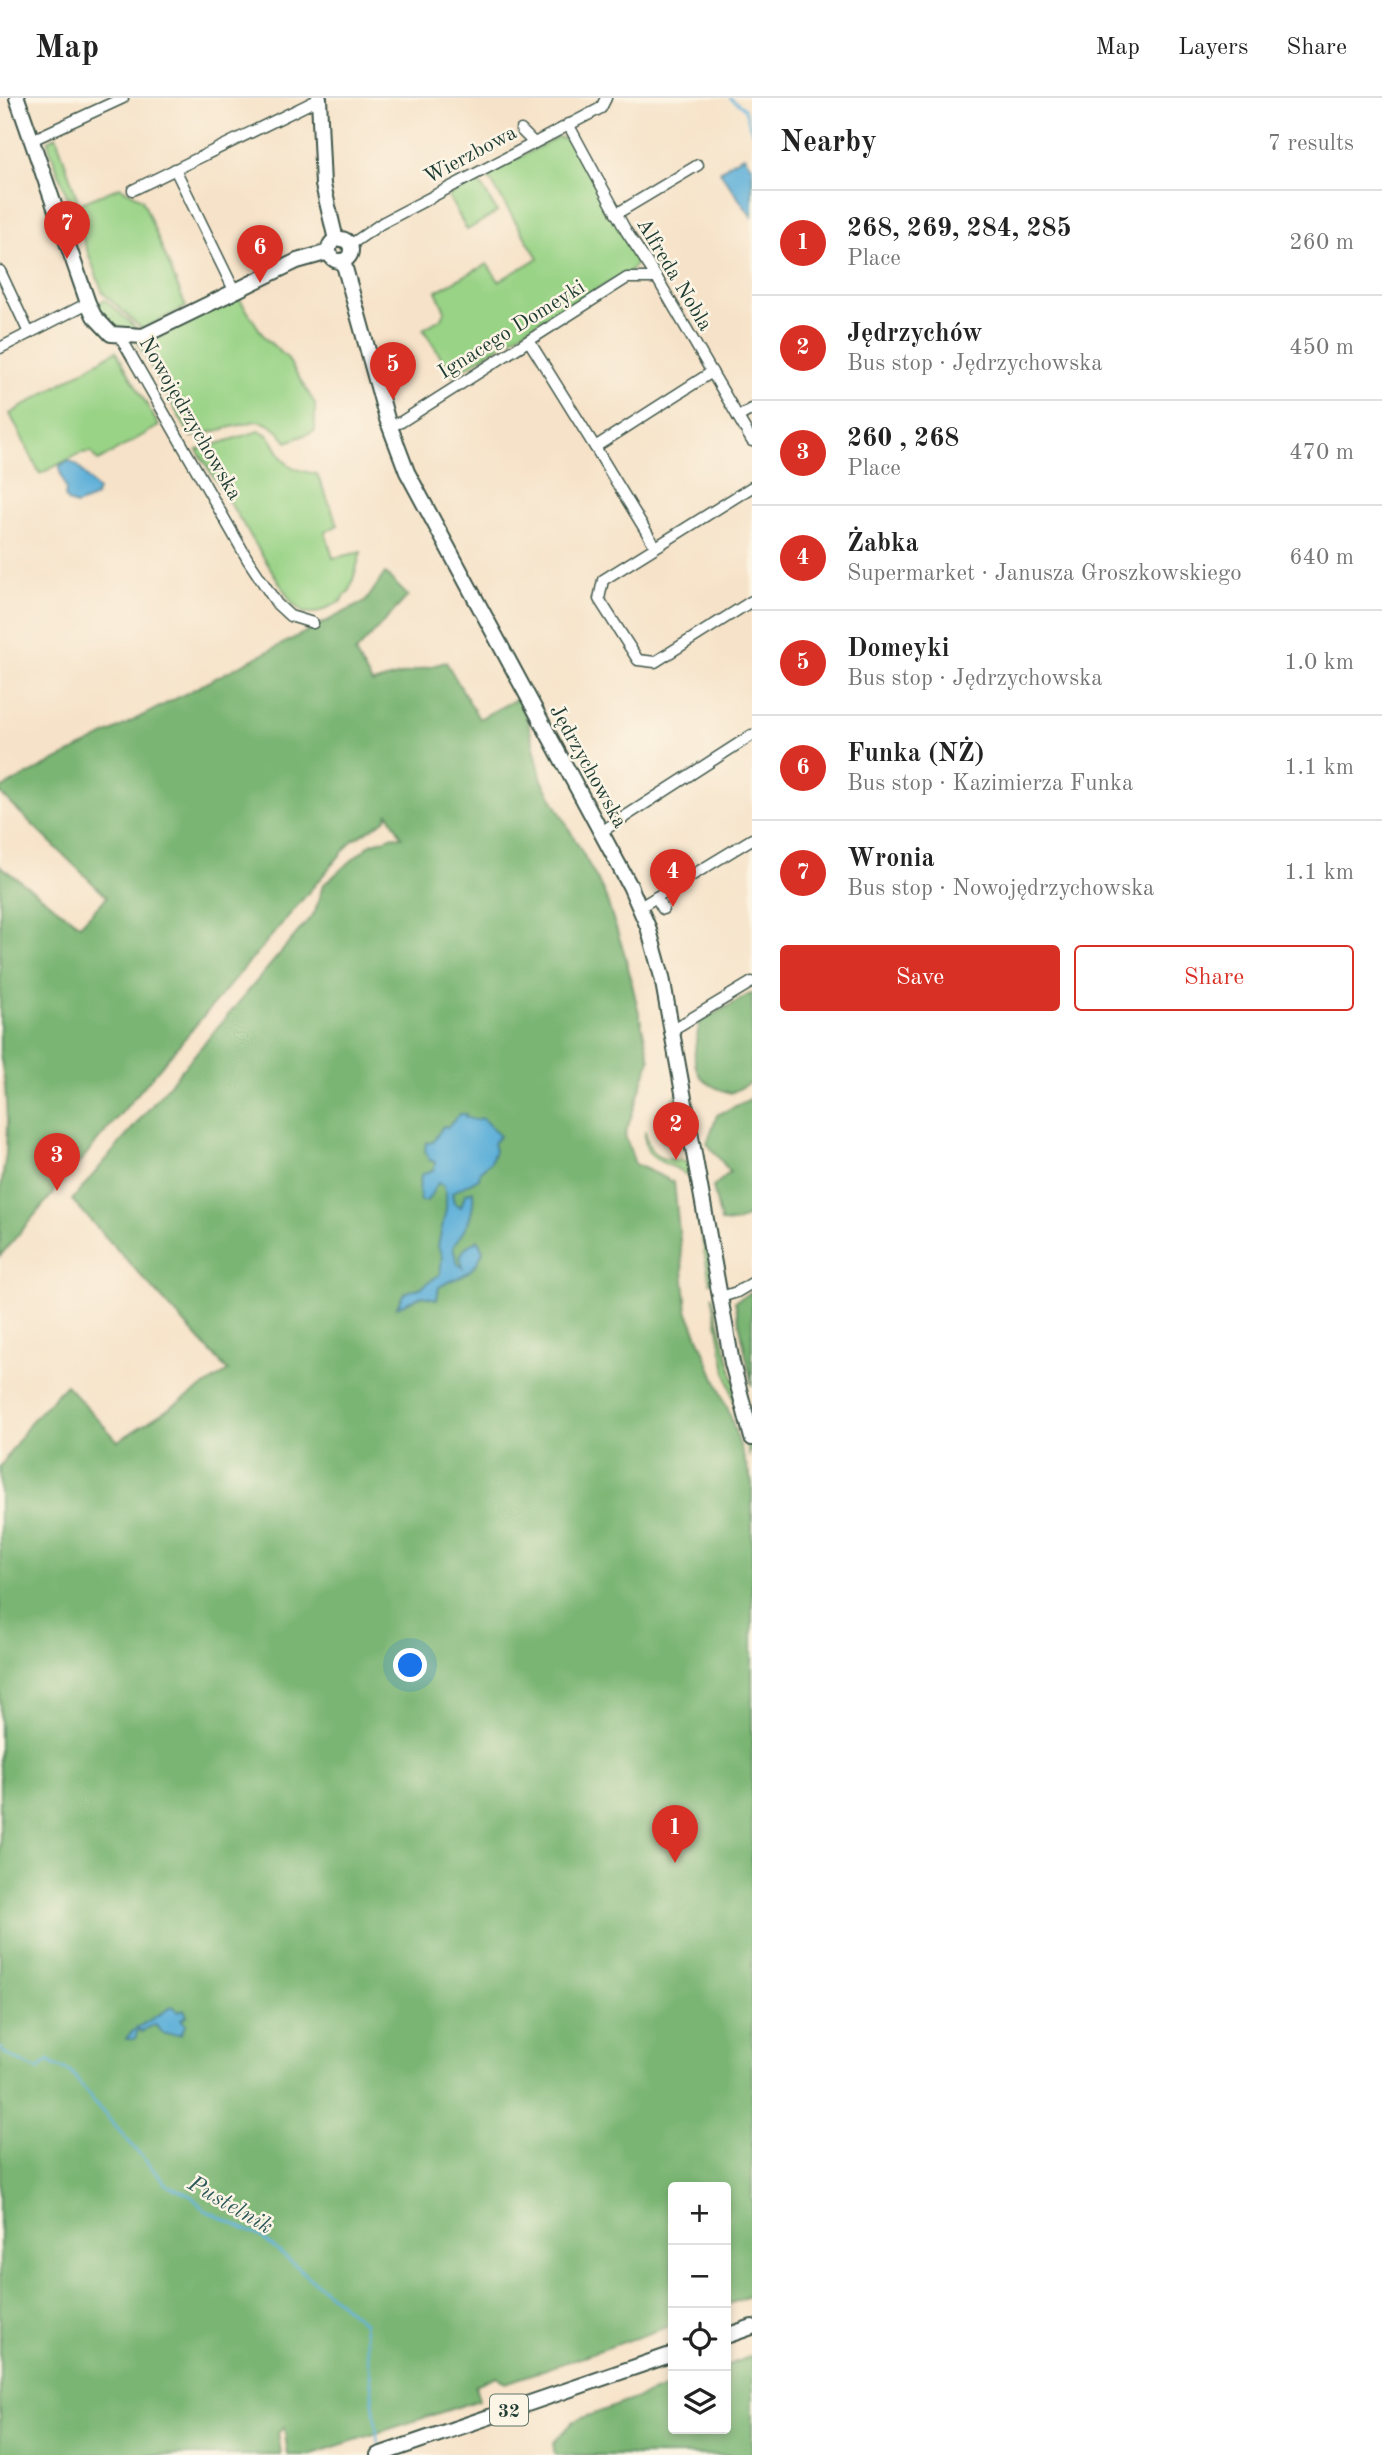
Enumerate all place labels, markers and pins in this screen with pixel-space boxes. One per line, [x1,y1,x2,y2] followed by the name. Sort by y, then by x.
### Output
[44,201,90,259] pin: 7
[237,225,283,283] pin: 6
[370,342,416,400] pin: 5
[650,849,696,907] pin: 4
[653,1102,699,1160] pin: 2
[34,1133,80,1191] pin: 3
[652,1805,698,1863] pin: 1

